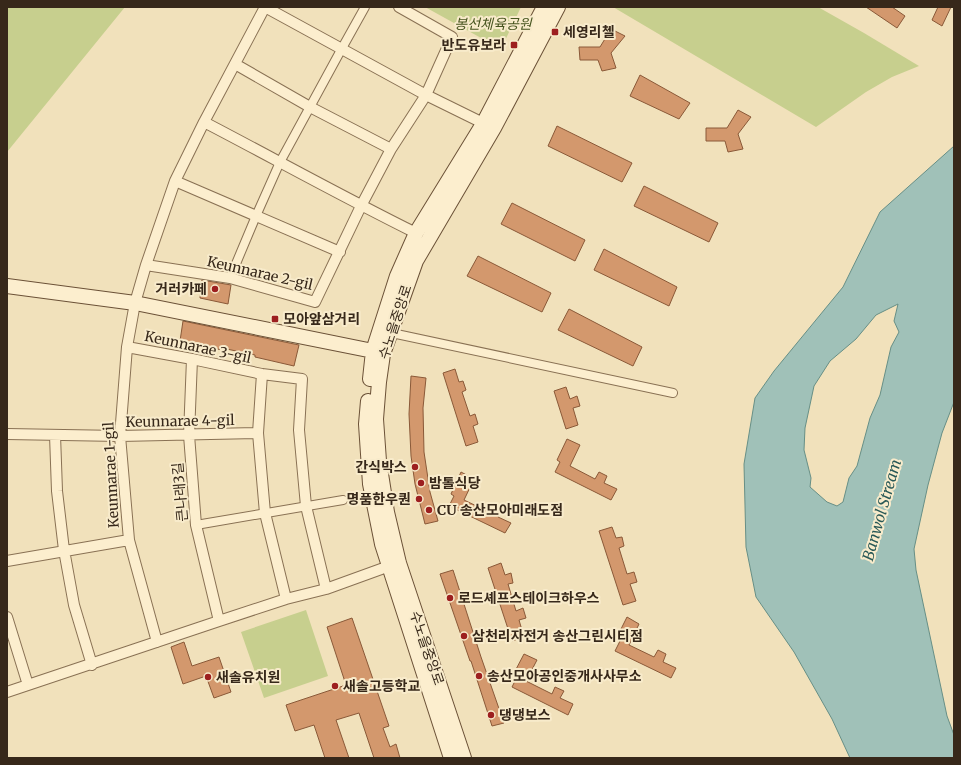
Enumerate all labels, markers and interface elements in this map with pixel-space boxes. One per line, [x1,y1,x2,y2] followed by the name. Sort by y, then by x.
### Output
[454,15,533,33] park label: 봉선체육공원
[563,23,615,41] place label: 세영리첼
[550,27,560,37] marker: 세영리첼
[442,36,506,54] place label: 반도유보라
[509,40,519,50] marker: 반도유보라
[205,252,315,294] street label: Keunnarae 2-gil
[155,280,207,298] place label: 거러카페
[374,282,416,362] street label: 수노을중앙로
[210,284,220,294] marker: 거러카페
[283,310,360,328] place label: 모아앞삼거리
[270,314,280,324] marker: 모아앞삼거리
[143,327,254,367] street label: Keunnarae 3-gil
[125,411,235,431] street label: Keunnarae 4-gil
[99,421,123,528] street label: Keunnarae 1-gil
[858,457,905,563] water label: Banwol Stream
[355,458,407,476] place label: 간식박스
[168,462,192,522] street label: 큰나래3길
[410,462,420,472] marker: 간식박스
[429,474,481,492] place label: 밤톨식당
[416,478,426,488] marker: 밤톨식당
[347,490,411,508] place label: 명품한우퀀
[414,494,424,504] marker: 명품한우퀀
[437,501,563,519] place label: CU 송산모아미래도점
[424,505,434,515] marker: CU 송산모아미래도점
[458,589,600,607] place label: 로드셰프스테이크하우스
[445,593,455,603] marker: 로드셰프스테이크하우스
[406,609,448,688] street label: 수노을중앙로
[472,627,643,645] place label: 삼천리자전거 송산그린시티점
[459,631,469,641] marker: 삼천리자전거 송산그린시티점
[487,667,642,685] place label: 송산모아공인중개사사무소
[216,668,280,686] place label: 새솔유치원
[474,671,484,681] marker: 송산모아공인중개사사무소
[203,672,213,682] marker: 새솔유치원
[343,677,420,695] place label: 새솔고등학교
[330,681,340,691] marker: 새솔고등학교
[499,706,551,724] place label: 댕댕보스
[486,710,496,720] marker: 댕댕보스

